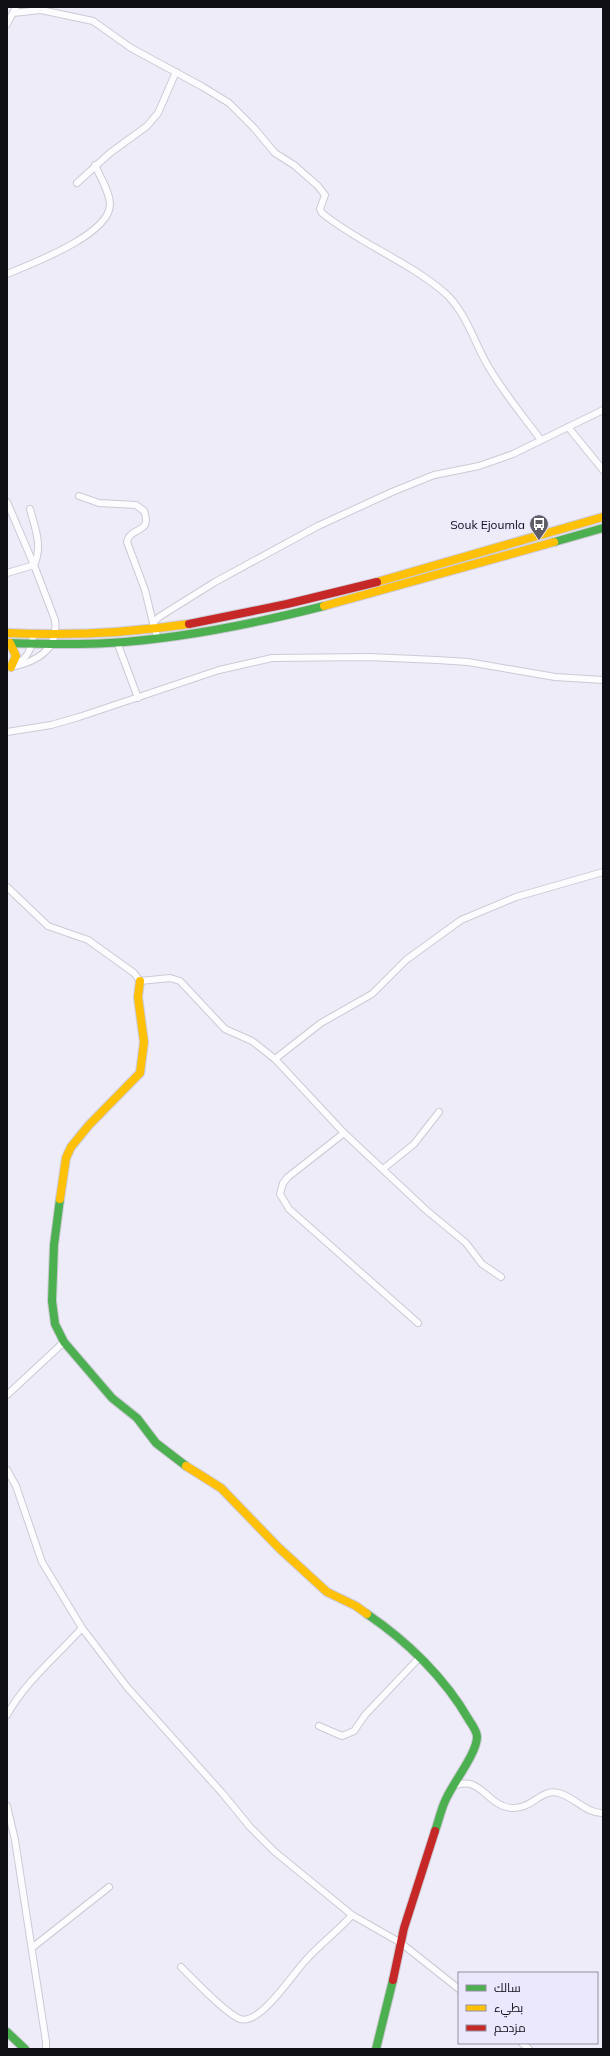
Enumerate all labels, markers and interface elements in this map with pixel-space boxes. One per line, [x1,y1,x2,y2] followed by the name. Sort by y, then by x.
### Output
[528,513,550,541] bus stop icon: Souk Ejoumla
[450,517,525,532] place label: Souk Ejoumla
[458,1972,598,2044] legend
[494,1980,521,1995] text: سالك
[494,2000,523,2018] text: بطيء
[494,2020,526,2036] text: مزدحم

